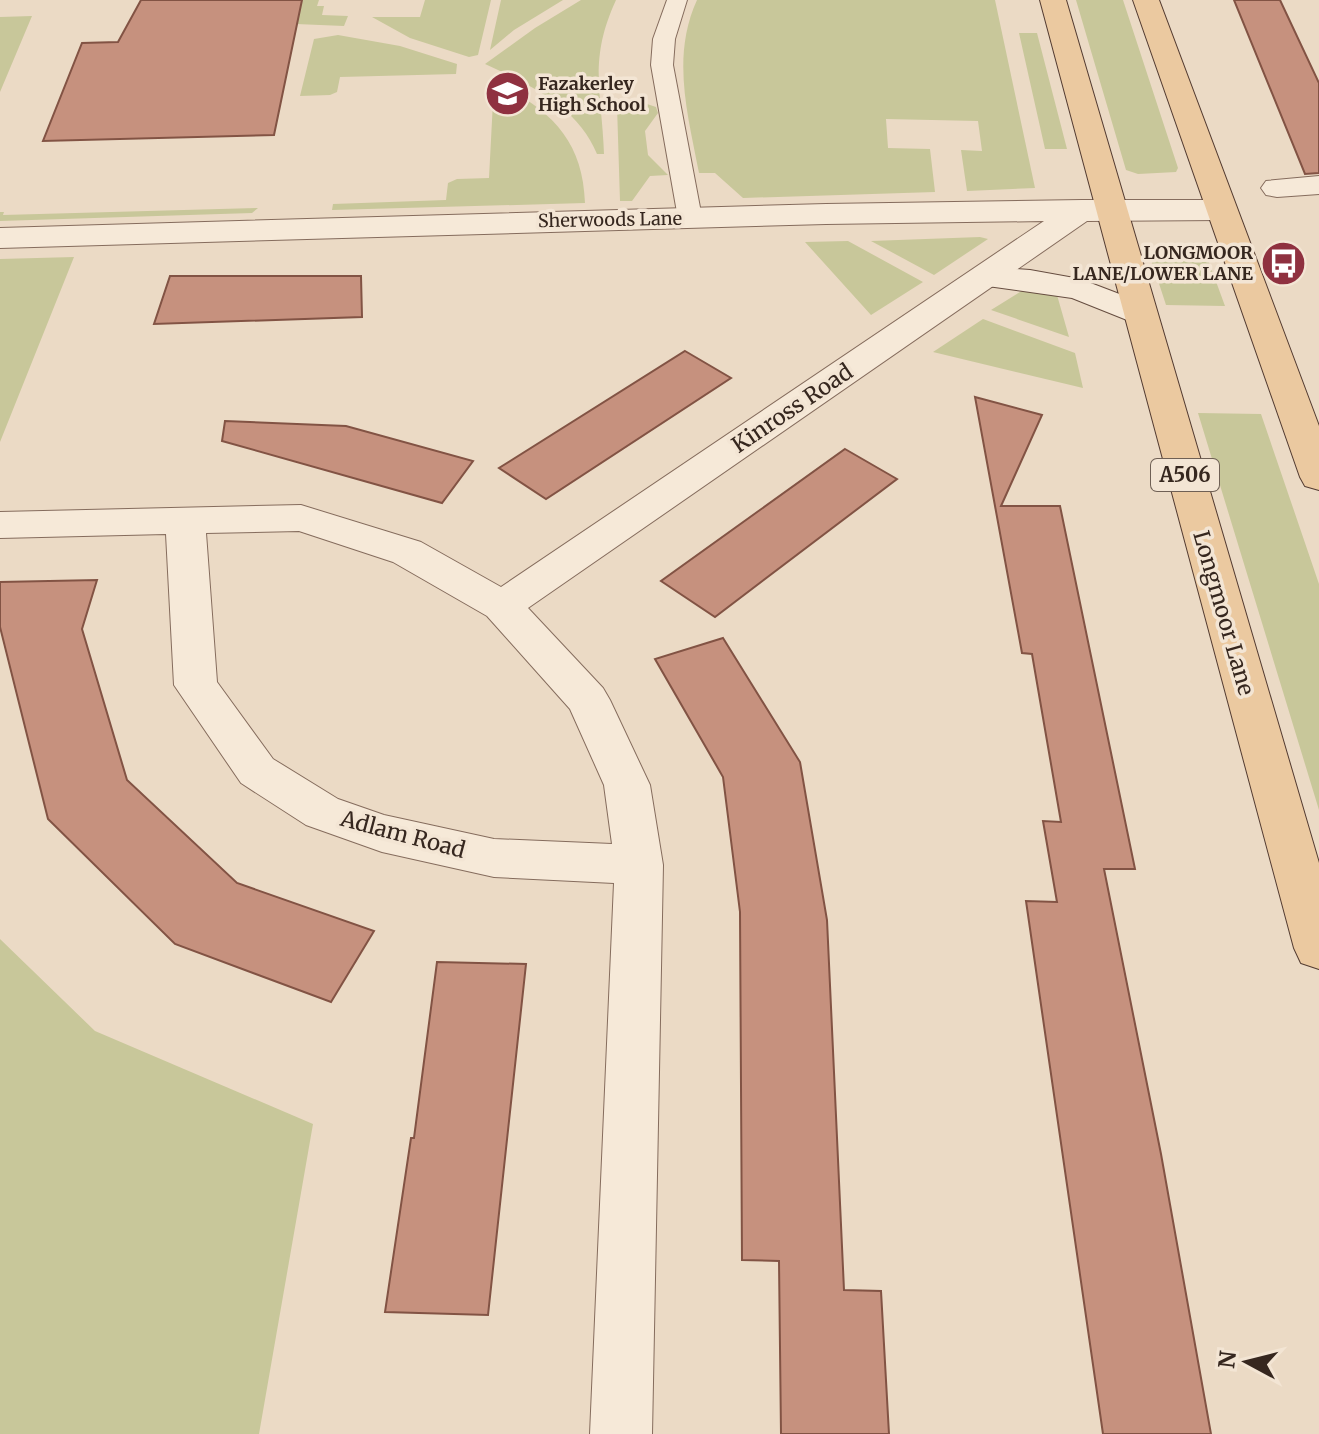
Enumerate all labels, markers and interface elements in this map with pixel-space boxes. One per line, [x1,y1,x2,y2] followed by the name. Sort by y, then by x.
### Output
[483,70,531,118] school or university icon: Fazakerley High School
[538,72,646,116] place label: Fazakerley High School
[538,207,682,232] street label: Sherwoods Lane
[1260,239,1308,287] bus stop icon: LONGMOOR LANE/LOWER LANE
[1073,241,1253,285] place label: LONGMOOR LANE/LOWER LANE
[726,357,858,459] street label: Kinross Road
[1151,459,1219,491] road number: A506
[1187,527,1261,699] street label: Longmoor Lane
[337,804,468,864] street label: Adlam Road
[1207,1322,1287,1402] north arrow
[1212,1349,1242,1370] text: N

